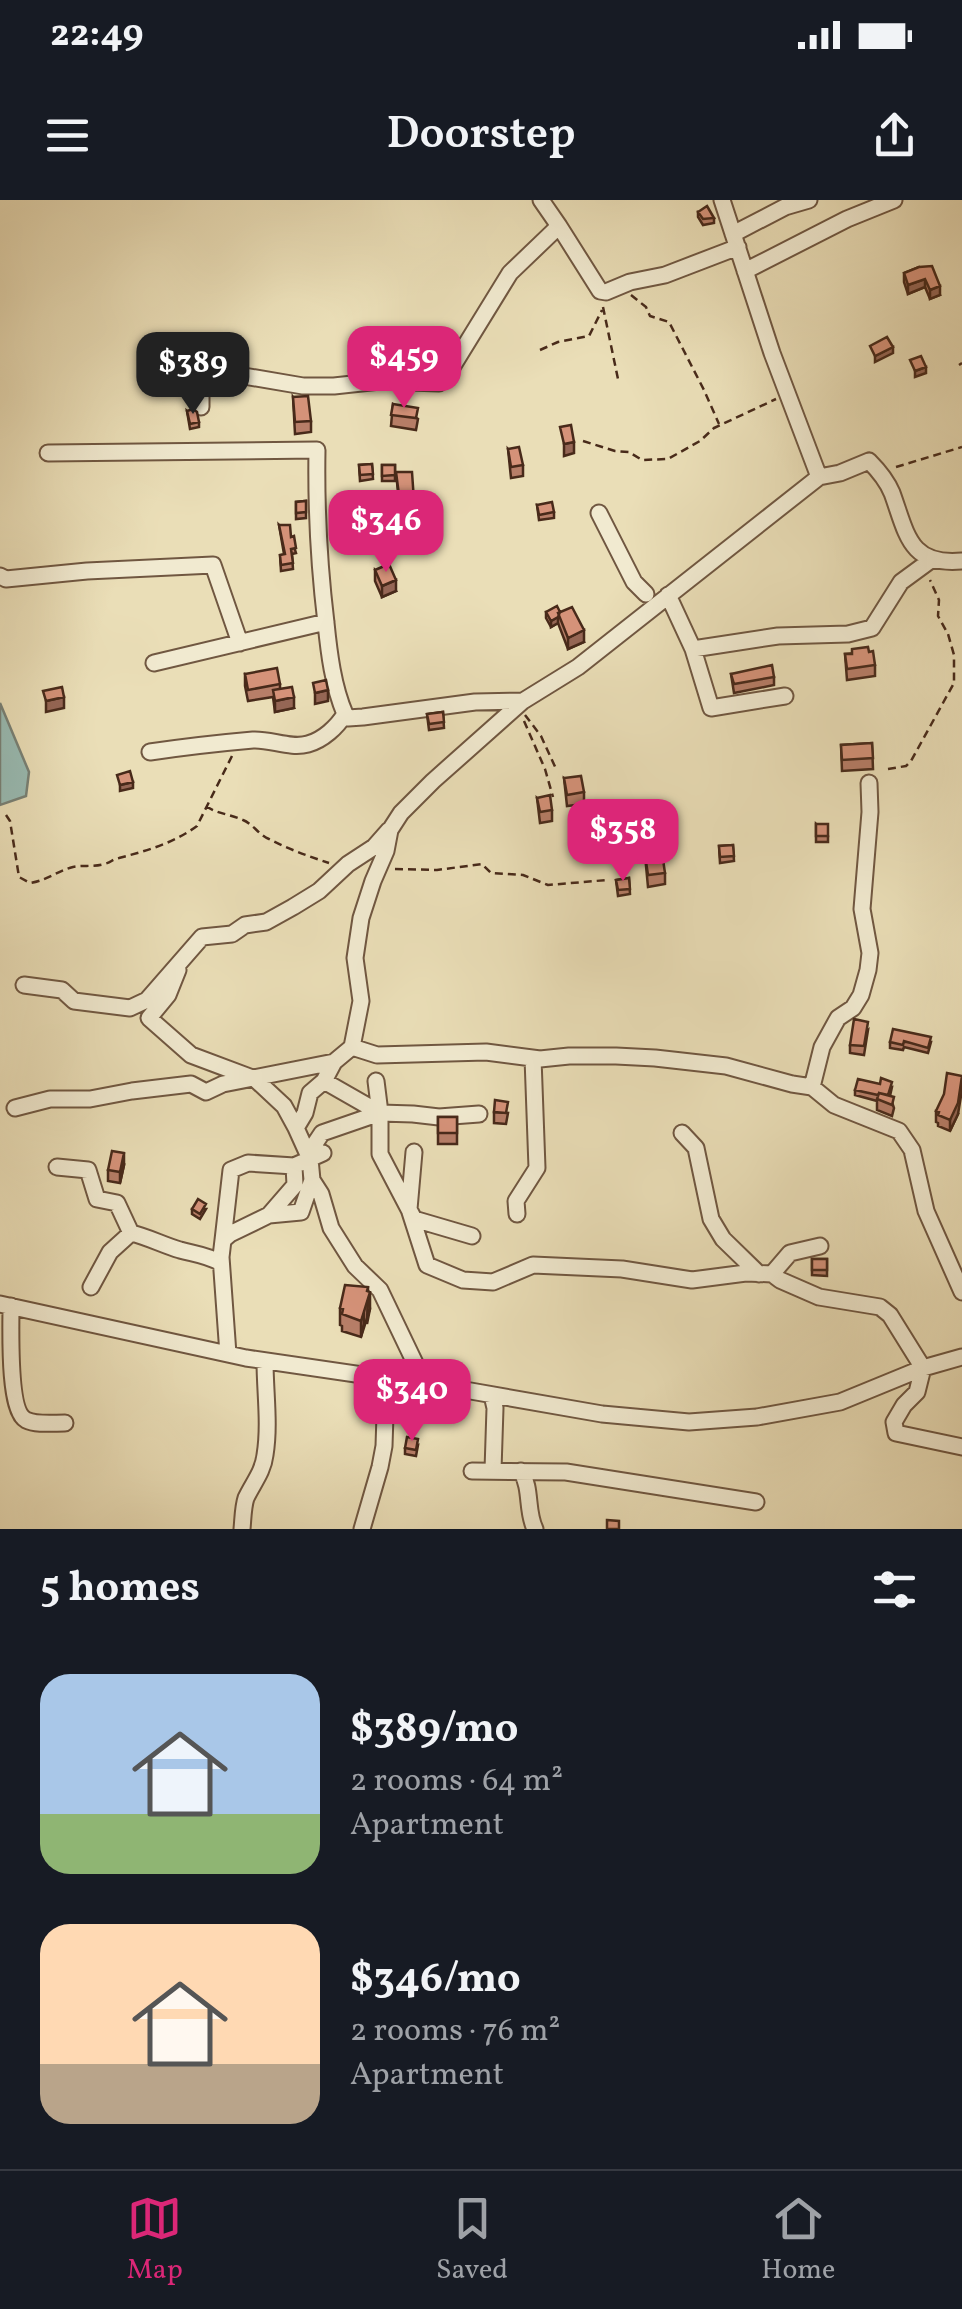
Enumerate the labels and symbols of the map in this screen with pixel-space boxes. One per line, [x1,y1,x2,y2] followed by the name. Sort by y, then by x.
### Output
[345,326,463,411] pin: $459
[134,332,252,417] pin: $389
[327,490,445,575] pin: $346
[564,799,682,884] pin: $358
[353,1359,471,1444] pin: $340

